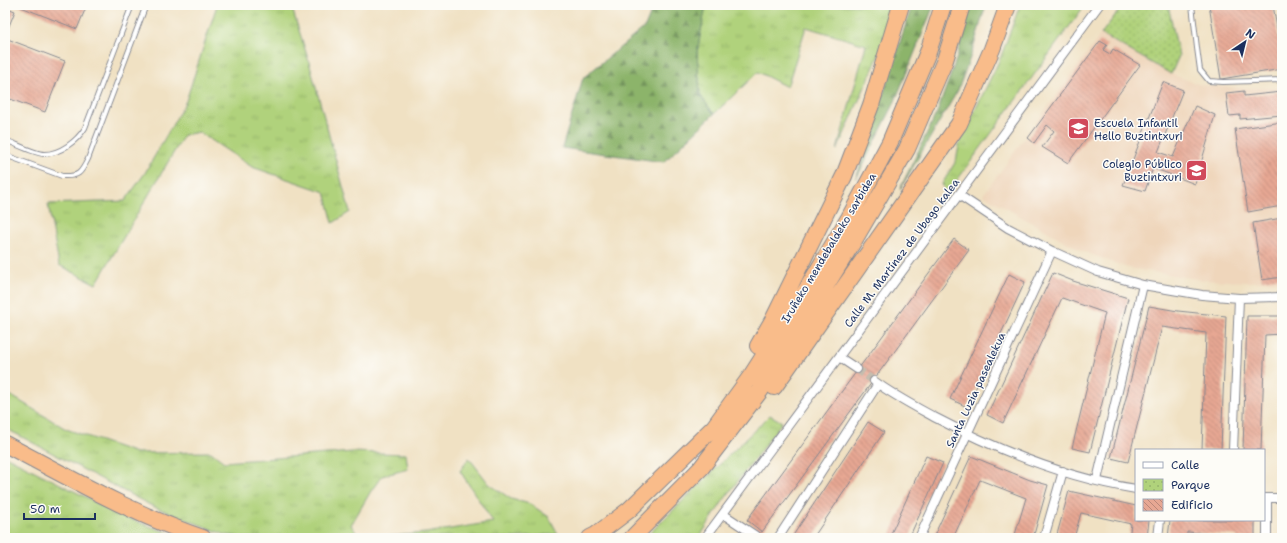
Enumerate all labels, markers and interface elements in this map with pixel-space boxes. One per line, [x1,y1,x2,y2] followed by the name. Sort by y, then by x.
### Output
[1225,22,1265,62] north arrow
[1243,26,1259,43] text: N
[1066,116,1092,142] school or university icon: Escuela Infantil Hello Buztintxuri
[1094,116,1183,144] place label: Escuela Infantil Hello Buztintxuri
[1102,157,1182,185] place label: Colegio Público Buztintxuri
[1184,157,1210,183] school or university icon: Colegio Público Buztintxuri
[778,170,880,326] street label: Iruñeko mendebaldeko sarbidea
[841,175,963,331] street label: Calle M. Martínez de Ubago kalea
[943,330,1009,450] street label: Santa Luzia pasealekua
[1135,449,1265,521] legend
[1171,457,1200,473] text: Calle
[1171,477,1210,493] text: Parque
[24,495,95,521] scale bar
[1171,497,1213,513] text: Edificio
[30,501,60,517] text: 50 m

